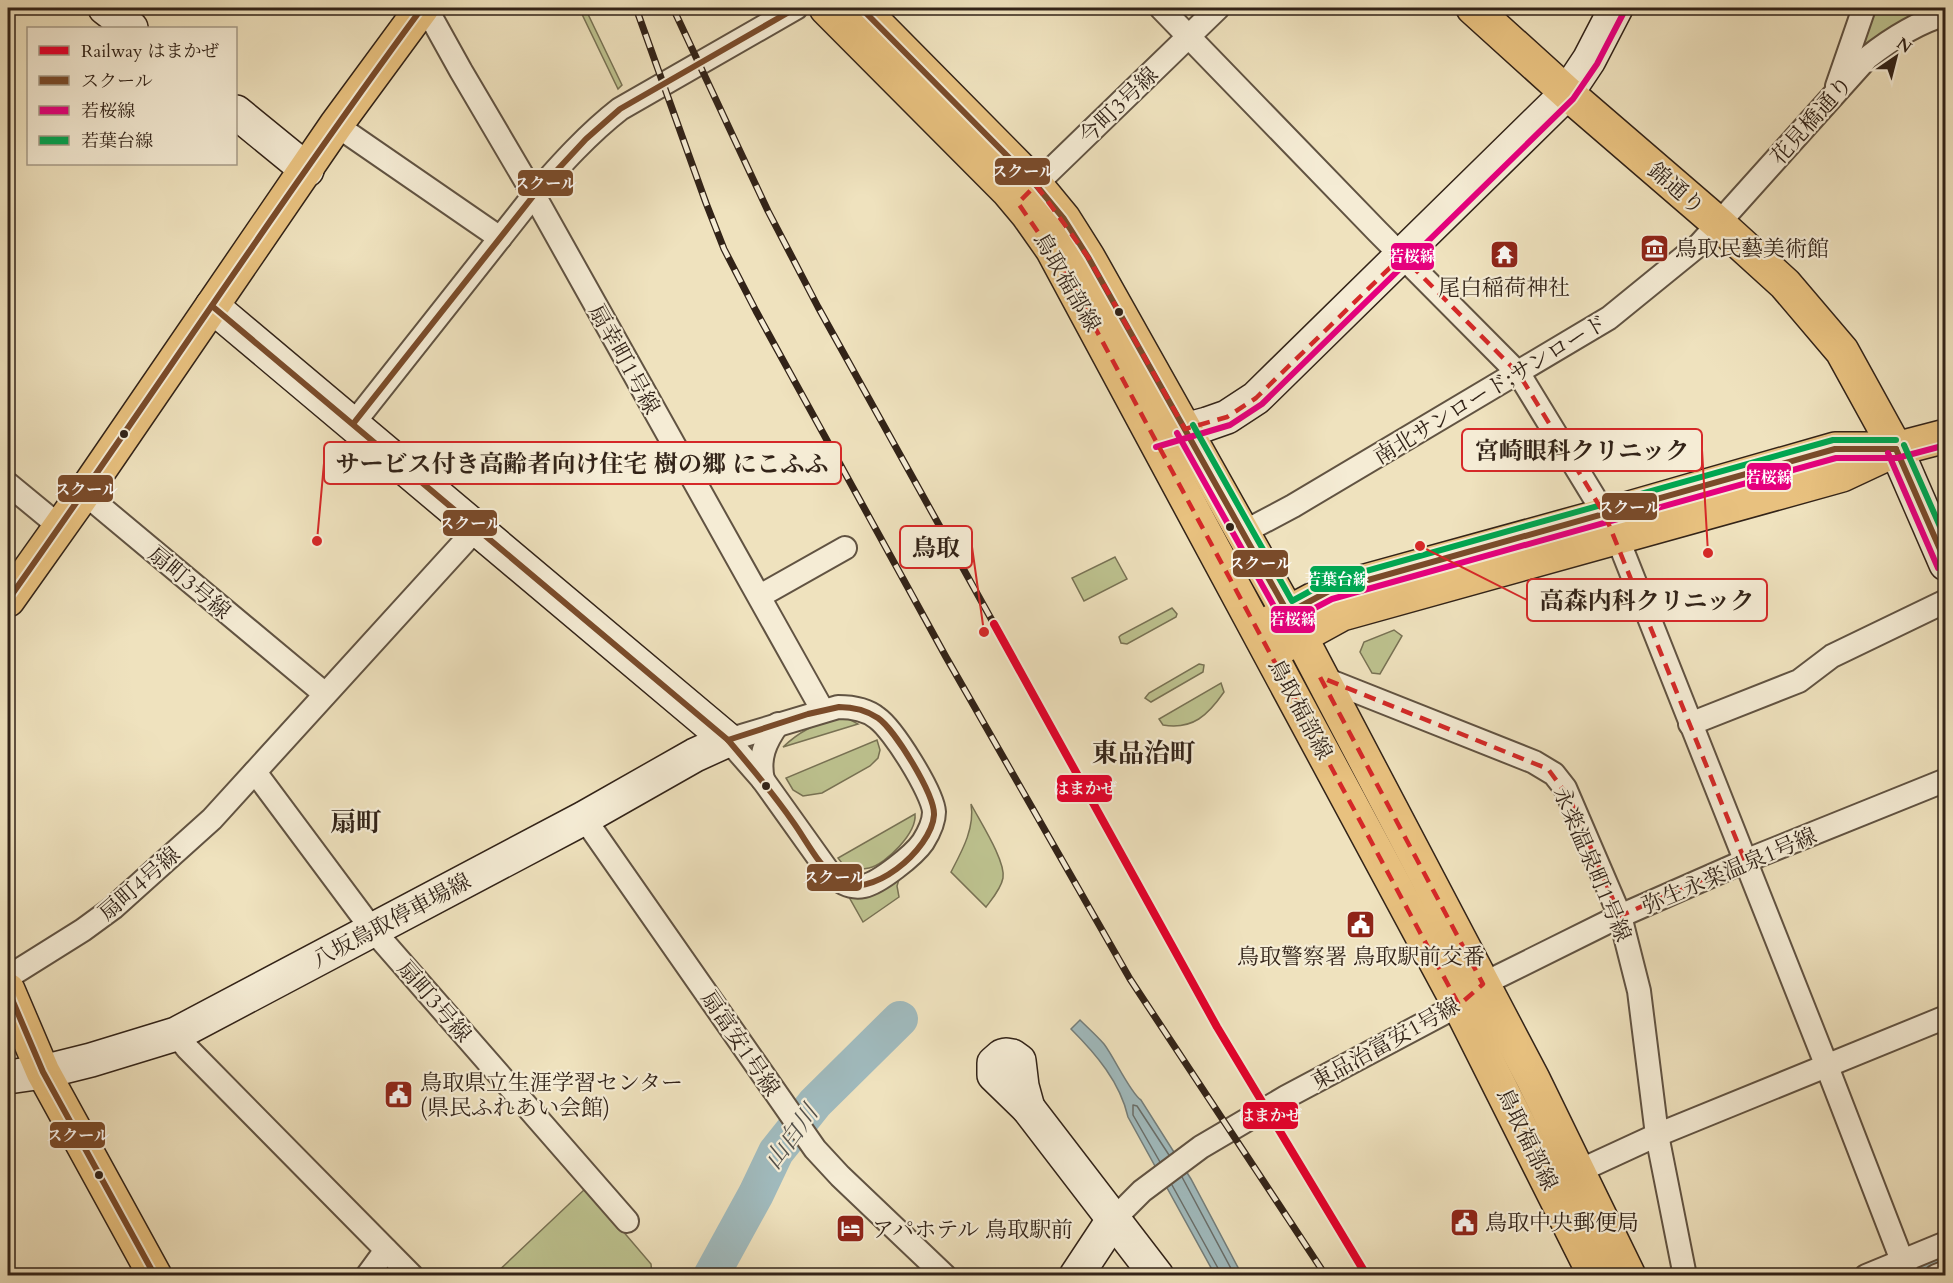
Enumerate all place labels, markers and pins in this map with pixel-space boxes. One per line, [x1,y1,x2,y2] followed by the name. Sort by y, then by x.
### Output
[1638,232,1670,264] museum icon: 鳥取民藝美術館
[1675,234,1829,264] place label: 鳥取民藝美術館
[1488,239,1520,271] temple icon: 尾白稲荷神社
[1438,273,1570,303] place label: 尾白稲荷神社
[1113,306,1125,318] unlabelled marker
[118,428,130,440] unlabelled marker
[1462,429,1702,471] callout: 宮崎眼科クリニック
[324,442,841,484] callout: サービス付き高齢者向け住宅 樹の郷 にこふふ
[1224,521,1236,533] unlabelled marker
[900,526,972,568] callout: 鳥取
[1527,579,1767,621] callout: 高森内科クリニック
[760,780,772,792] unlabelled marker
[1345,908,1377,940] public building icon: 鳥取警察署 鳥取駅前交番
[1237,942,1485,972] place label: 鳥取警察署 鳥取駅前交番
[420,1068,683,1123] place label: 鳥取県立生涯学習センター (県民ふれあい会館)
[383,1079,415,1111] public building icon: 鳥取県立生涯学習センター (県民ふれあい会館)
[93,1169,105,1181] unlabelled marker
[1448,1206,1480,1238] public building icon: 鳥取中央郵便局
[1485,1208,1639,1238] place label: 鳥取中央郵便局
[835,1213,867,1245] hotel icon: アパホテル 鳥取駅前
[872,1215,1073,1245] place label: アパホテル 鳥取駅前

